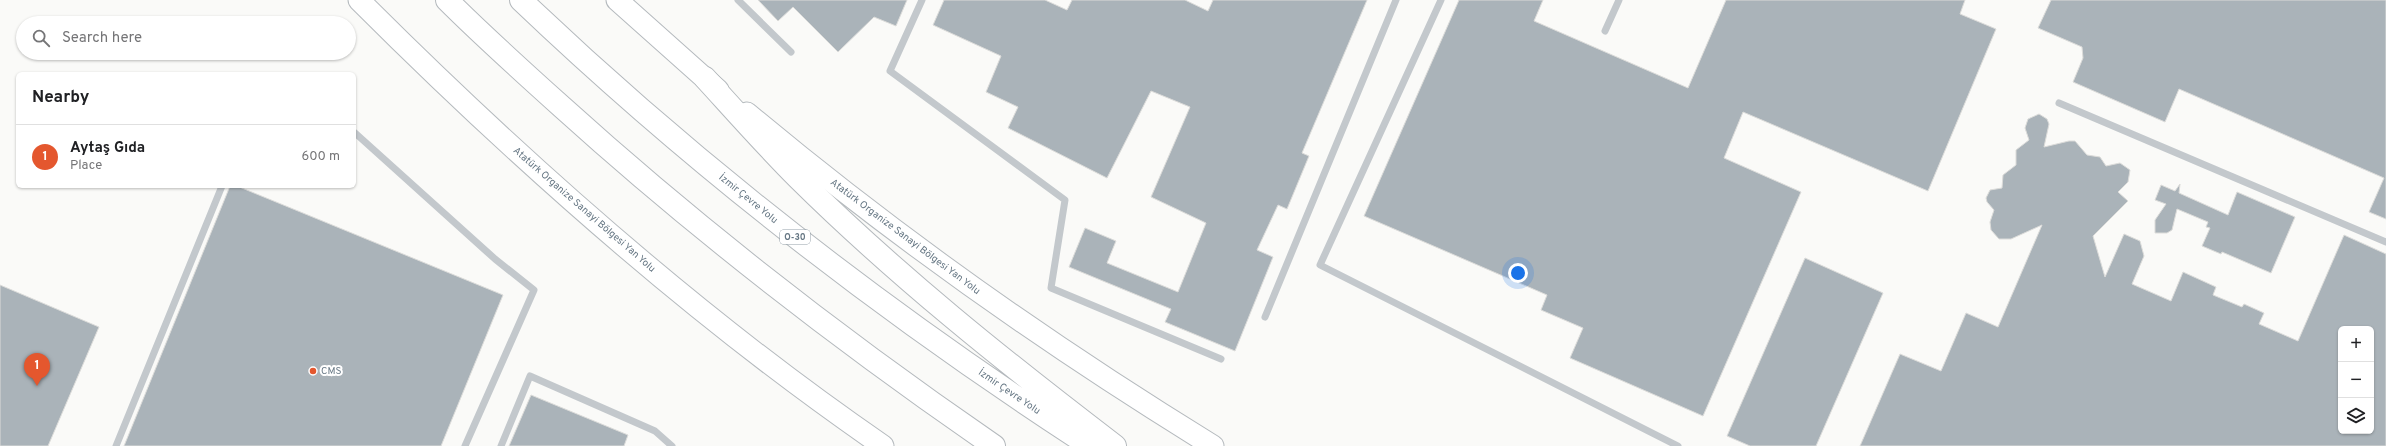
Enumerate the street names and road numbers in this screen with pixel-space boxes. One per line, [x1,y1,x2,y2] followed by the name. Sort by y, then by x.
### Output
[510,145,658,275] street label: Atatürk Organize Sanayi Bölgesi Yan Yolu
[716,171,780,227] street label: İzmir Çevre Yolu
[827,176,983,298] street label: Atatürk Organize Sanayi Bölgesi Yan Yolu
[780,230,810,244] road number: O-30
[975,366,1043,418] street label: İzmir Çevre Yolu

